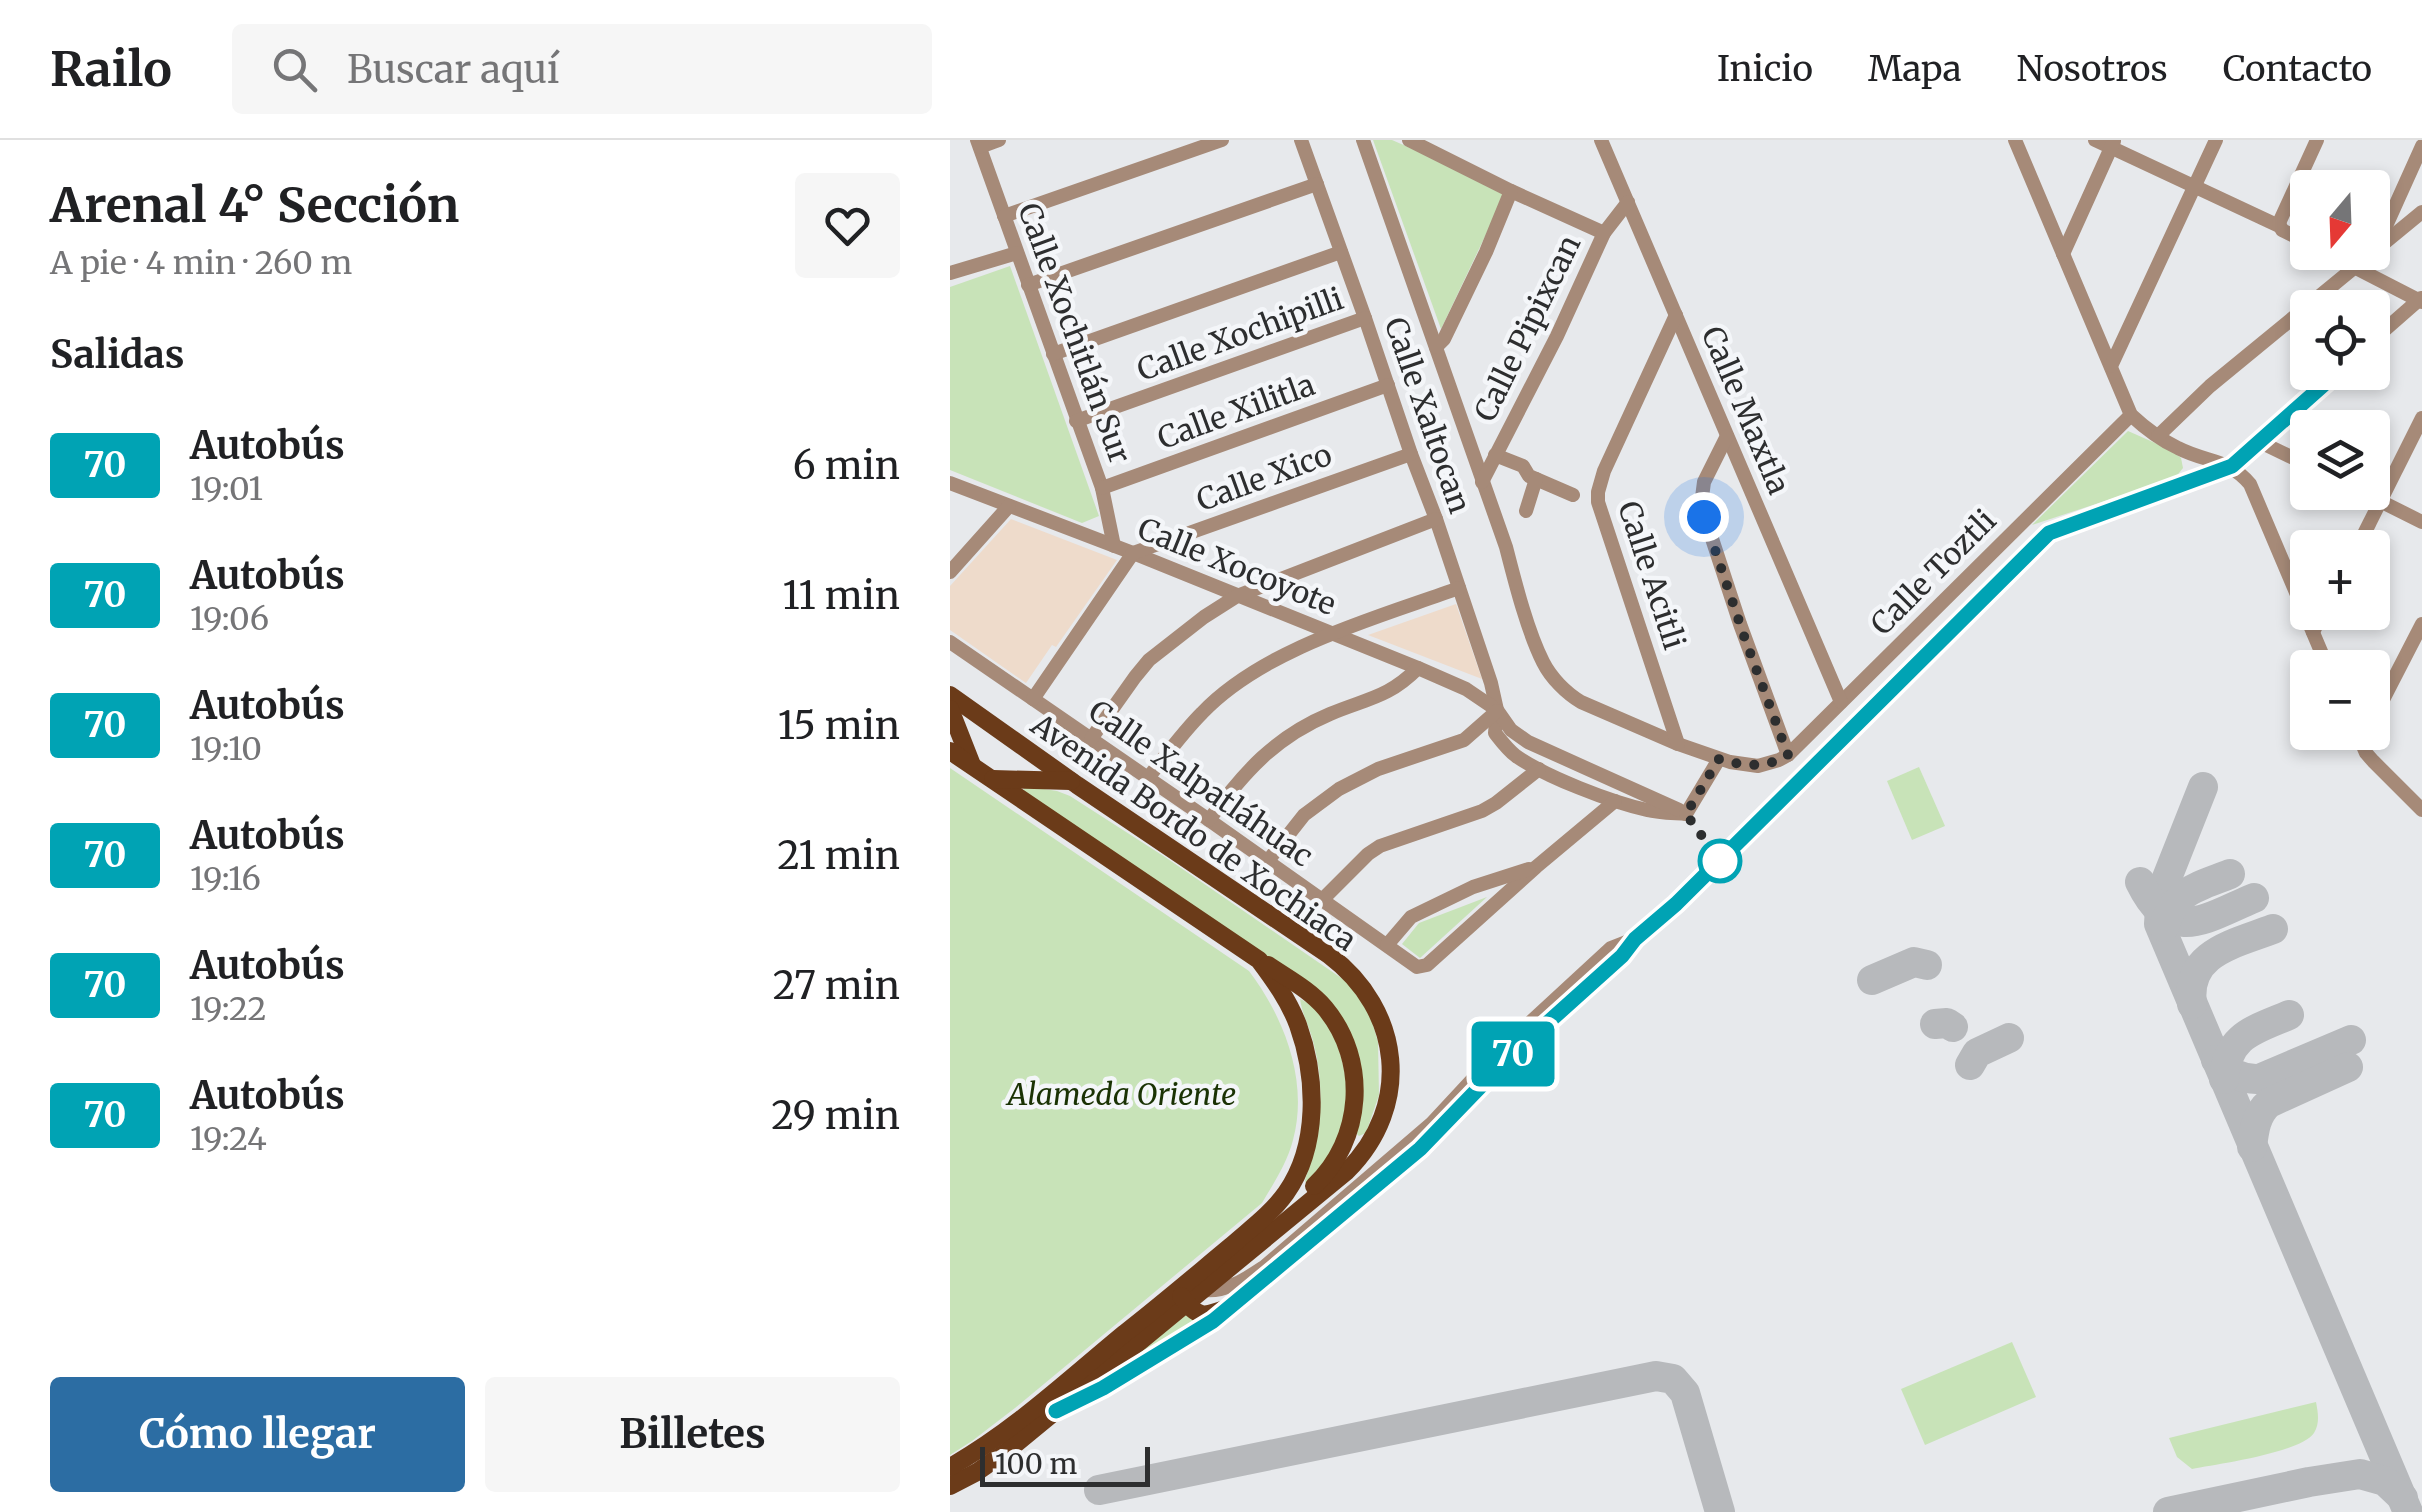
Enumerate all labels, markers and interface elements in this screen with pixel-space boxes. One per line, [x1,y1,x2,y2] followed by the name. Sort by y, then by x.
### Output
[232,24,932,114] search box
[50,39,172,99] text: Railo
[267,42,322,97] icon: search
[347,46,559,93] text: Buscar aquí
[1717,47,1813,91] text: Inicio
[1868,47,1962,91] text: Mapa
[2017,47,2168,91] text: Nosotros
[2223,47,2372,91] text: Contacto
[2290,170,2390,270] north arrow
[2290,170,2390,750] map controls
[795,173,900,278] button: heart
[50,175,459,235] text: Arenal 4° Sección
[1010,198,1140,468] street label: Calle Xochitlán Sur
[1466,229,1588,427] street label: Calle Pipixcan
[50,243,352,283] text: A pie · 4 min · 260 m
[1132,279,1348,389] street label: Calle Xochipilli
[2290,290,2390,390] button: locate
[1377,312,1479,518] street label: Calle Xaltocan
[1694,320,1798,500] street label: Calle Maxtla
[50,331,184,378] text: Salidas
[1152,365,1320,457] street label: Calle Xilitla
[2290,410,2390,510] button: layers
[190,422,345,469] text: Autobús
[1191,435,1337,519] street label: Calle Xico
[793,442,900,489] text: 6 min
[83,443,127,487] text: 70
[190,469,263,509] text: 19:01
[1679,492,1729,542] your location
[1610,496,1694,654] street label: Calle Acitli
[1862,501,2004,643] street label: Calle Toztli
[1133,509,1341,623] street label: Calle Xocoyote
[2290,530,2390,630] button: +
[190,552,345,599] text: Autobús
[783,572,900,619] text: 11 min
[83,573,127,617] text: 70
[190,599,269,639] text: 19:06
[2290,650,2390,750] button: −
[190,682,345,729] text: Autobús
[1082,691,1320,875] street label: Calle Xalpatláhuac
[778,702,900,749] text: 15 min
[83,703,127,747] text: 70
[1023,705,1364,959] street label: Avenida Bordo de Xochiaca
[190,729,262,769] text: 19:10
[190,812,345,859] text: Autobús
[777,832,900,879] text: 21 min
[83,833,127,877] text: 70
[1699,840,1741,882] unlabelled marker
[190,859,261,899] text: 19:16
[190,942,345,989] text: Autobús
[773,962,900,1009] text: 27 min
[83,963,127,1007] text: 70
[190,989,266,1029] text: 19:22
[1468,1022,1558,1086] line badge: 70
[1491,1032,1535,1076] text: 70
[190,1072,345,1119] text: Autobús
[1006,1075,1236,1113] park label: Alameda Oriente
[771,1092,900,1139] text: 29 min
[83,1093,127,1137] text: 70
[190,1119,267,1159] text: 19:24
[50,1377,465,1492] button: Cómo llegar
[485,1377,900,1492] button: Billetes
[980,1442,1150,1486] scale bar
[995,1446,1077,1482] text: 100 m

